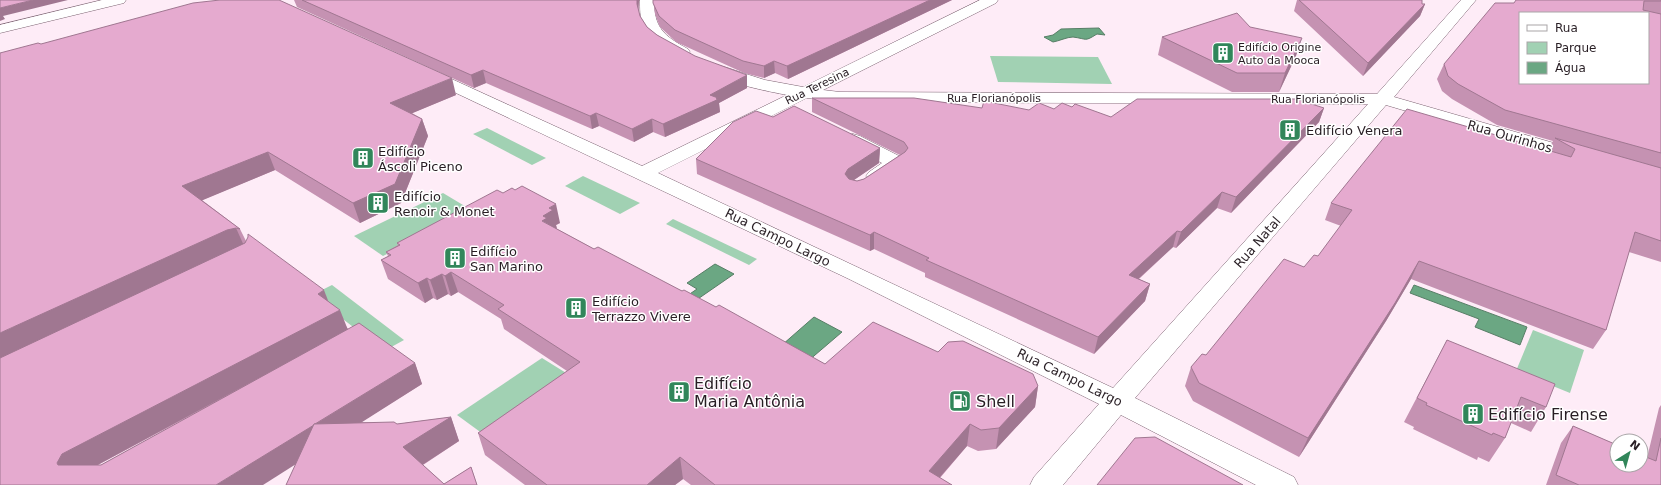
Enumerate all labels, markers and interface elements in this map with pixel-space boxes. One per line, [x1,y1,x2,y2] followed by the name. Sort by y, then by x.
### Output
[1519,12,1649,84] legend
[1555,21,1578,35] text: Rua
[1210,40,1236,66] building icon: Edifício Origine Auto da Mooca
[1238,41,1321,67] place label: Edifício Origine Auto da Mooca
[1555,41,1596,55] text: Parque
[1555,60,1586,75] text: Água
[783,65,851,108] street label: Rua Teresina
[947,92,1041,105] street label: Rua Florianópolis
[1271,93,1365,106] street label: Rua Florianópolis
[1277,117,1303,143] building icon: Edifício Venera
[1466,117,1554,156] street label: Rua Ourinhos
[1306,123,1403,138] place label: Edifício Venera
[378,144,463,174] place label: Edifício Áscoli Piceno
[350,145,376,171] building icon: Edifício Áscoli Piceno
[394,189,495,219] place label: Edifício Renoir & Monet
[365,190,391,216] building icon: Edifício Renoir & Monet
[723,205,833,269] street label: Rua Campo Largo
[1231,214,1284,271] street label: Rua Natal
[470,244,543,274] place label: Edifício San Marino
[442,245,468,271] building icon: Edifício San Marino
[591,294,691,324] place label: Edifício Terrazzo Vivere
[563,295,589,321] building icon: Edifício Terrazzo Vivere
[1015,345,1125,409] street label: Rua Campo Largo
[694,374,805,411] place label: Edifício Maria Antônia
[666,379,692,405] building icon: Edifício Maria Antônia
[947,388,973,414] fuel station icon: Shell
[976,392,1015,411] place label: Shell
[1460,401,1486,427] building icon: Edifício Firense
[1488,405,1608,424] place label: Edifício Firense
[1609,433,1649,473] north arrow
[1627,437,1642,453] text: N

